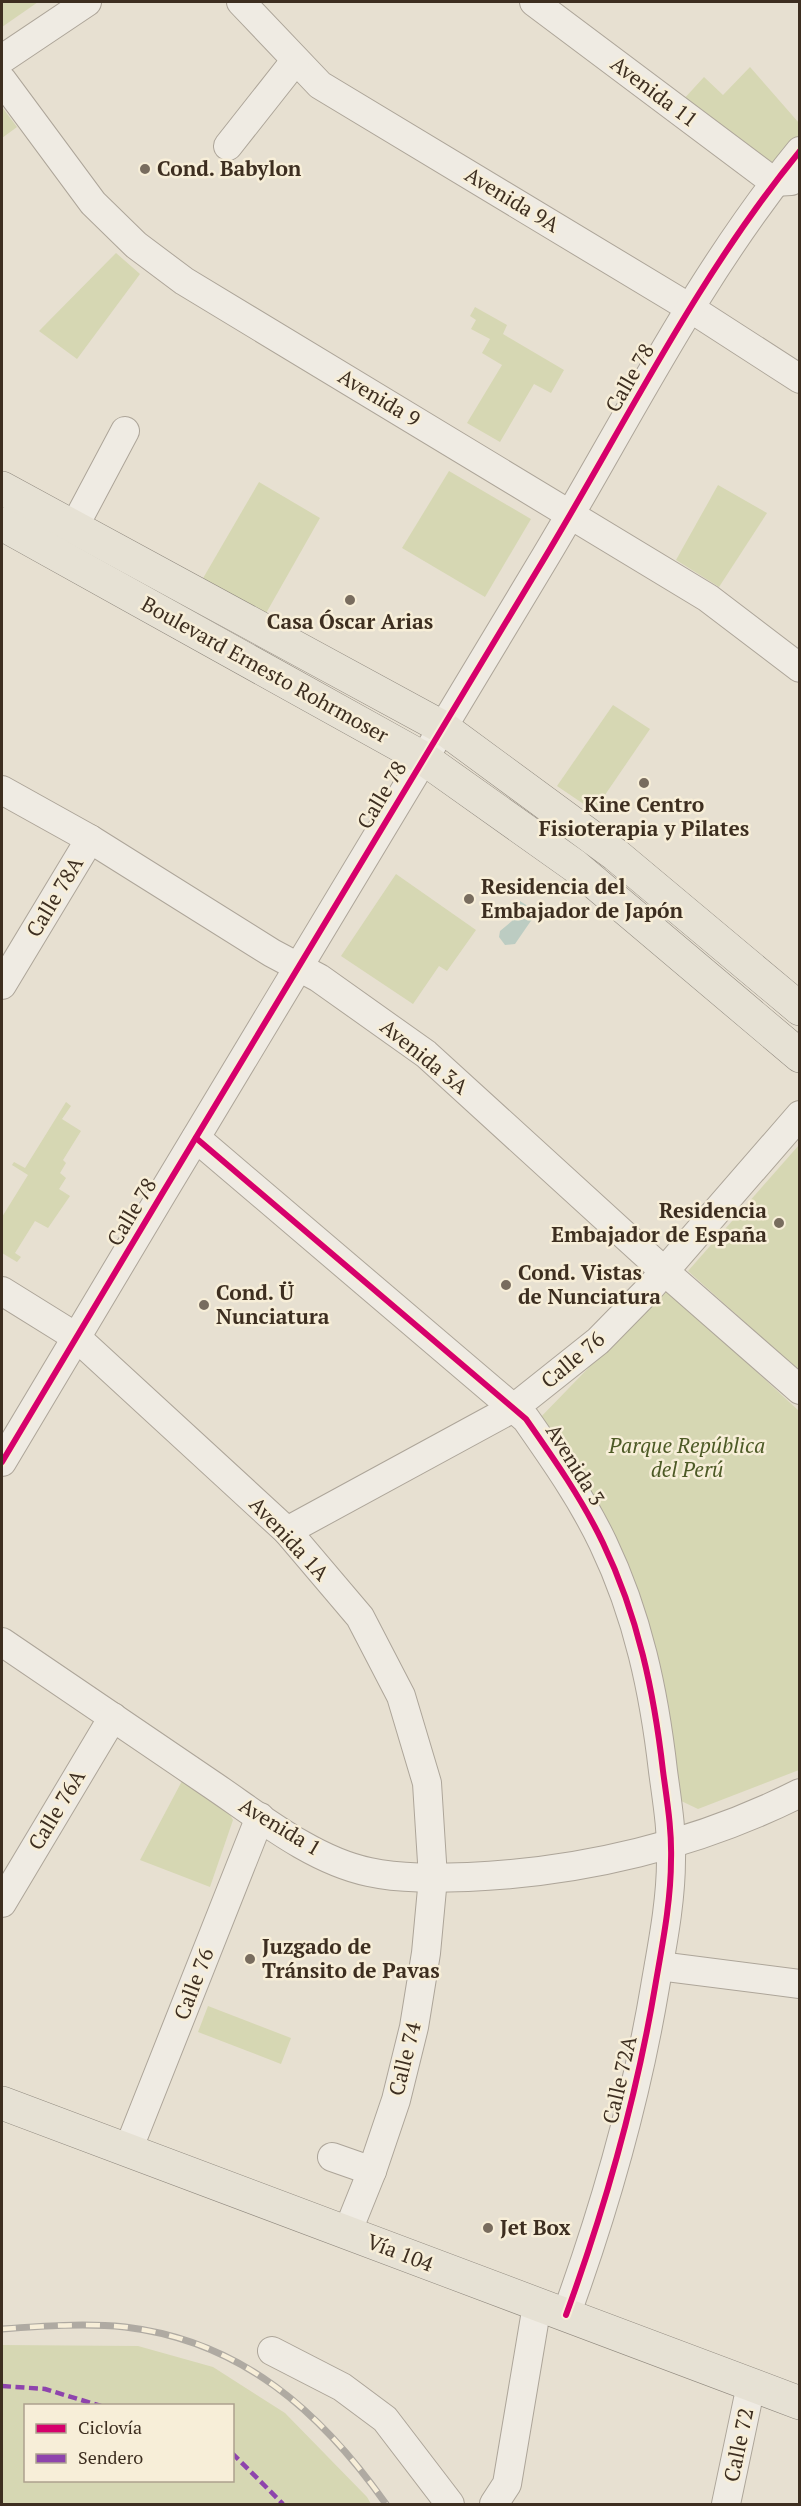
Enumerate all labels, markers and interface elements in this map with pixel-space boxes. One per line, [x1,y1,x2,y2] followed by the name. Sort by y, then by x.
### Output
[605,49,704,133] street label: Avenida 11
[157,154,302,182] place label: Cond. Babylon
[460,160,565,239] street label: Avenida 9A
[138,162,152,176] marker: Cond. Babylon
[598,338,660,417] street label: Calle 78
[333,362,426,433] street label: Avenida 9
[137,589,394,749] street label: Boulevard Ernesto Rohrmoser
[343,593,357,607] marker: Casa Óscar Arias
[267,607,433,635] place label: Casa Óscar Arias
[350,755,412,834] street label: Calle 78
[637,776,651,790] marker: Kine Centro Fisioterapia y Pilates
[539,790,749,842] place label: Kine Centro Fisioterapia y Pilates
[19,850,89,942] street label: Calle 78A
[481,872,683,924] place label: Residencia del Embajador de Japón
[462,892,476,906] marker: Residencia del Embajador de Japón
[375,1012,475,1101] street label: Avenida 3A
[100,1172,162,1251] street label: Calle 78
[551,1196,767,1248] place label: Residencia Embajador de España
[772,1216,786,1230] marker: Residencia Embajador de España
[518,1258,661,1310] place label: Cond. Vistas de Nunciatura
[216,1278,330,1330] place label: Cond. Ü Nunciatura
[499,1278,513,1292] marker: Cond. Vistas de Nunciatura
[197,1298,211,1312] marker: Cond. Ü Nunciatura
[535,1324,610,1394] street label: Calle 76
[540,1418,612,1510] street label: Avenida 3
[608,1431,765,1483] park label: Parque República del Perú
[244,1490,336,1587] street label: Avenida 1A
[21,1763,91,1855] street label: Calle 76A
[234,1791,327,1862] street label: Avenida 1
[262,1932,440,1984] place label: Juzgado de Tránsito de Pavas
[167,1944,220,2024] street label: Calle 76
[243,1952,257,1966] marker: Juzgado de Tránsito de Pavas
[381,2018,427,2098] street label: Calle 74
[595,2033,643,2126] street label: Calle 72A
[500,2213,571,2241] place label: Jet Box
[481,2221,495,2235] marker: Jet Box
[363,2227,438,2278] street label: Vía 104
[24,2404,234,2482] legend
[717,2405,759,2484] street label: Calle 72
[78,2415,142,2439] text: Ciclovía
[78,2445,143,2469] text: Sendero

